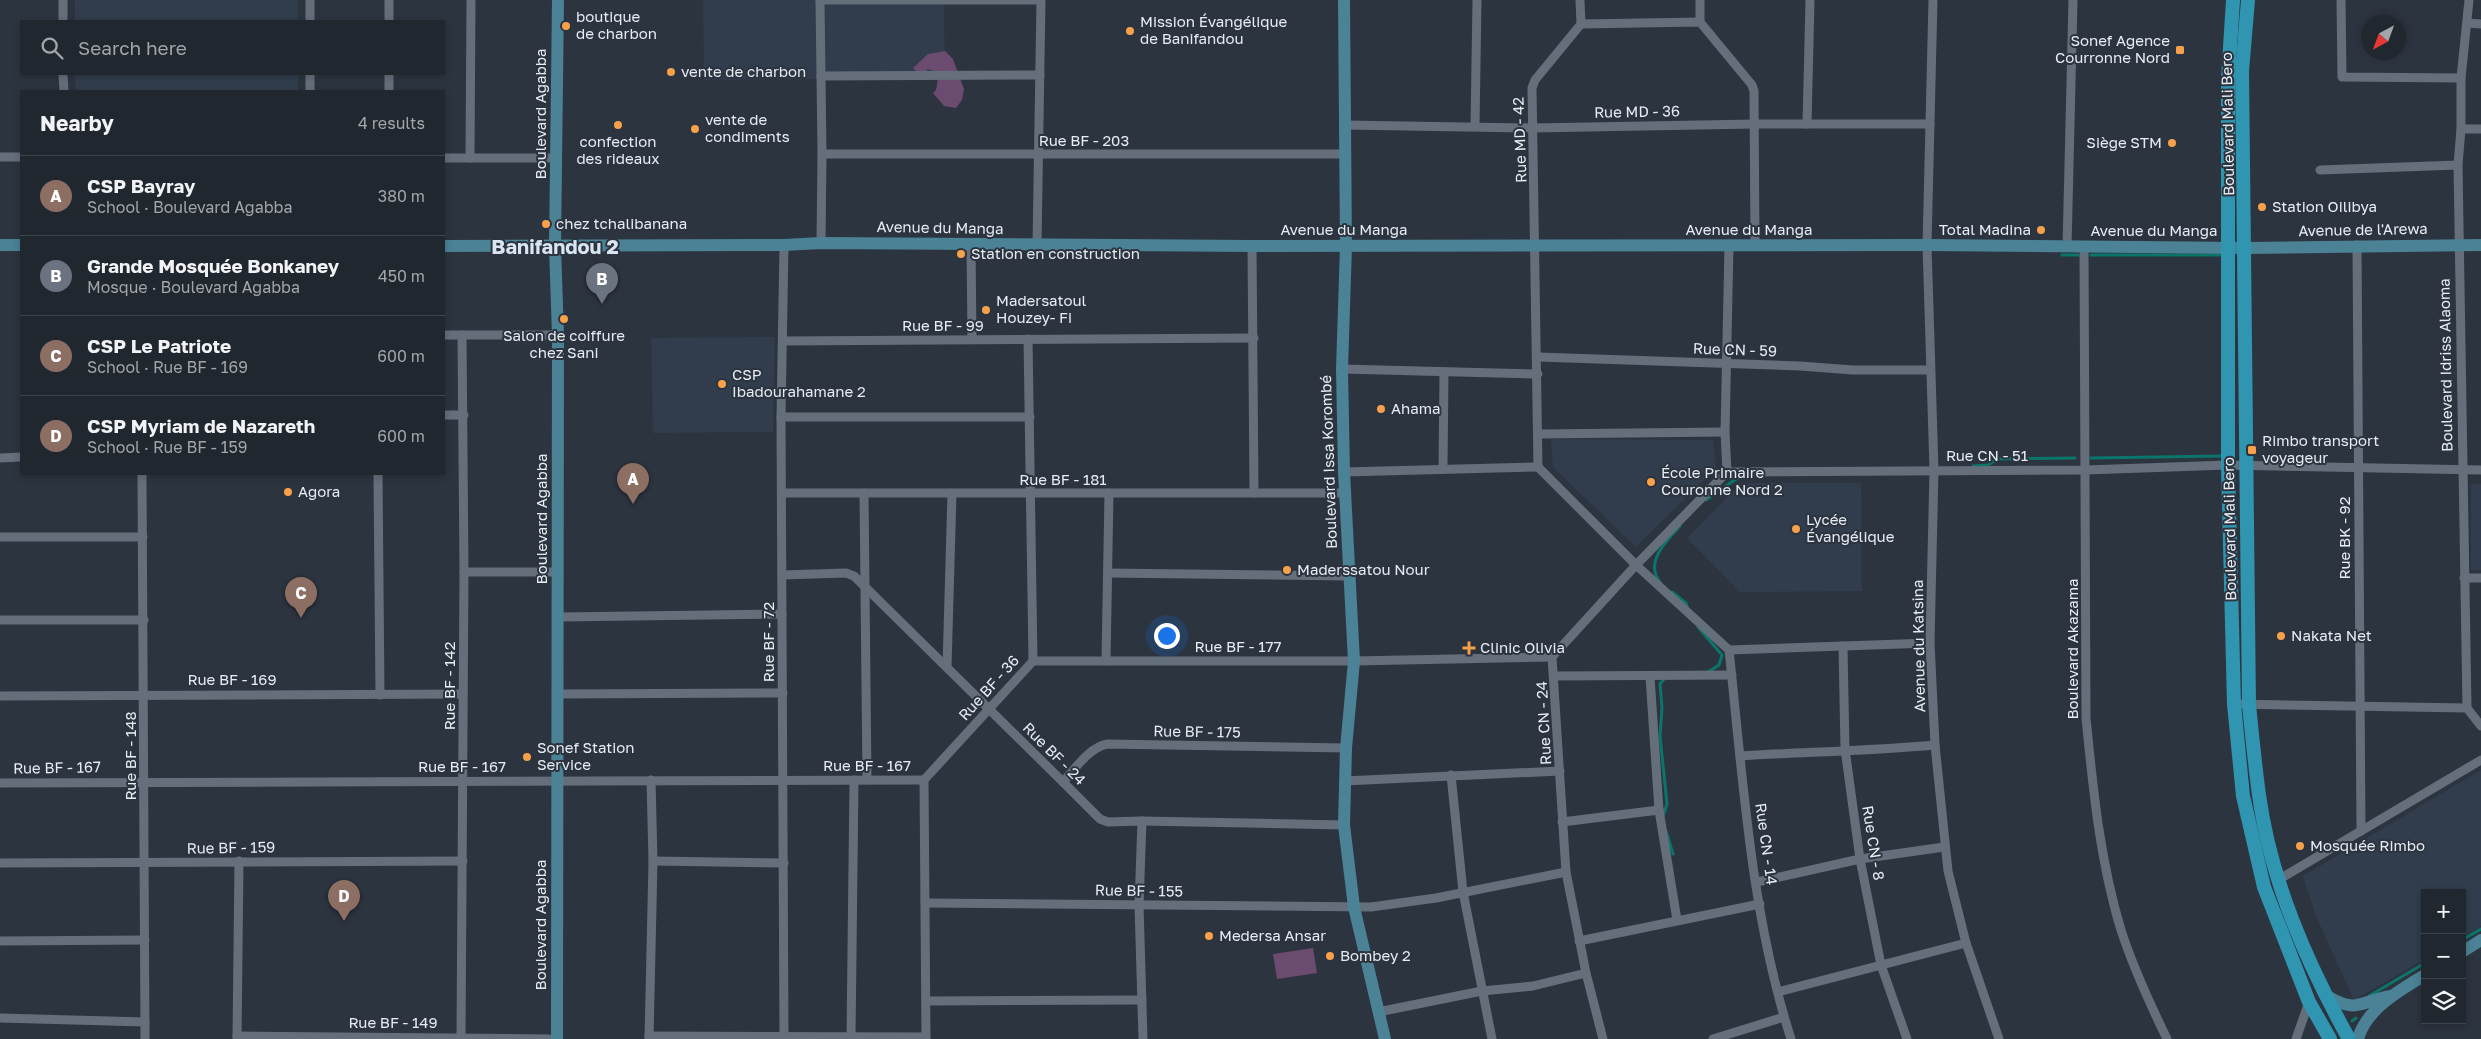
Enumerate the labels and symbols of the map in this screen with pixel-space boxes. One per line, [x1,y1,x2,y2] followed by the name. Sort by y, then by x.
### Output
[576,7,657,42] place label: boutique de charbon
[1140,12,1288,47] place label: Mission Évangélique de Banifandou
[2361,15,2406,60] north arrow
[560,20,572,32] marker: boutique de charbon
[1124,25,1136,37] marker: Mission Évangélique de Banifandou
[2055,31,2170,66] place label: Sonef Agence Courronne Nord
[2174,44,2186,56] marker: Sonef Agence Courronne Nord
[531,49,549,179] street label: Boulevard Agabba
[2217,52,2237,196] street label: Boulevard Mali Bero
[681,62,806,80] place label: vente de charbon
[665,66,677,78] marker: vente de charbon
[1509,97,1529,183] street label: Rue MD - 42
[1594,101,1680,121] street label: Rue MD - 36
[705,110,790,145] place label: vente de condiments
[612,119,624,131] marker: confection des rideaux
[689,123,701,135] marker: vente de condiments
[1039,131,1129,149] street label: Rue BF - 203
[576,132,660,167] place label: confection des rideaux
[2086,133,2162,151] place label: Siège STM
[2166,137,2178,149] marker: Siège STM
[2272,197,2377,215] place label: Station Oilibya
[2256,201,2268,213] marker: Station Oilibya
[556,214,687,232] place label: chez tchalibanana
[876,217,1004,237] street label: Avenue du Manga
[540,218,552,230] marker: chez tchalibanana
[2298,219,2428,239] street label: Avenue de l'Arewa
[1280,220,1408,238] street label: Avenue du Manga
[1685,220,1813,238] street label: Avenue du Manga
[1939,220,2031,238] place label: Total Madina
[2090,221,2218,239] street label: Avenue du Manga
[2035,224,2047,236] marker: Total Madina
[491,234,619,258] district label: Banifandou 2
[971,244,1140,262] place label: Station en construction
[955,248,967,260] marker: Station en construction
[586,263,618,304] pin: B
[2434,278,2456,452] street label: Boulevard Idriss Alaoma
[996,291,1087,326] place label: Madersatoul Houzey- Fi
[980,304,992,316] marker: Madersatoul Houzey- Fi
[558,313,570,325] marker: Salon de coiffure chez Sani
[902,316,984,334] street label: Rue BF - 99
[503,326,625,361] place label: Salon de coiffure chez Sani
[1693,339,1777,359] street label: Rue CN - 59
[732,365,866,400] place label: CSP Ibadourahamane 2
[1316,374,1340,549] street label: Boulevard Issa Korombé
[716,378,728,390] marker: CSP Ibadourahamane 2
[1391,399,1441,417] place label: Ahama
[1375,403,1387,415] marker: Ahama
[2262,431,2379,466] place label: Rimbo transport voyageur
[2246,444,2258,456] marker: Rimbo transport voyageur
[1946,446,2028,464] street label: Rue CN - 51
[532,454,550,584] street label: Boulevard Agabba
[2219,457,2239,601] street label: Boulevard Mali Bero
[617,463,649,504] pin: A
[1661,463,1783,498] place label: École Primaire Couronne Nord 2
[1019,470,1107,488] street label: Rue BF - 181
[1645,476,1657,488] marker: École Primaire Couronne Nord 2
[298,482,340,500] place label: Agora
[282,486,294,498] marker: Agora
[2335,497,2353,579] street label: Rue BK - 92
[1806,510,1895,545] place label: Lycée Évangélique
[1790,523,1802,535] marker: Lycée Évangélique
[1297,560,1430,578] place label: Maderssatou Nour
[1281,564,1293,576] marker: Maderssatou Nour
[285,577,317,618] pin: C
[2063,578,2081,720] street label: Boulevard Akazama
[1908,579,1928,713] street label: Avenue du Katsina
[759,602,777,682] street label: Rue BF - 72
[1154,623,1180,649] your location
[2291,626,2372,644] place label: Nakata Net
[2275,630,2287,642] marker: Nakata Net
[1195,637,1281,655] street label: Rue BF - 177
[1480,638,1565,656] place label: Clinic Olivia
[1462,641,1476,655] marker: Clinic Olivia
[440,642,458,730] street label: Rue BF - 142
[954,651,1022,724] street label: Rue BF - 36
[187,670,277,688] street label: Rue BF - 169
[1532,681,1554,766] street label: Rue CN - 24
[121,711,139,801] street label: Rue BF - 148
[1020,718,1090,788] street label: Rue BF - 24
[1153,721,1241,741] street label: Rue BF - 175
[537,738,634,773] place label: Sonef Station Service
[521,751,533,763] marker: Sonef Station Service
[823,756,911,774] street label: Rue BF - 167
[13,757,101,777] street label: Rue BF - 167
[418,757,506,775] street label: Rue BF - 167
[1752,802,1782,886] street label: Rue CN - 14
[1859,804,1889,881] street label: Rue CN - 8
[2310,836,2425,854] place label: Mosquée Rimbo
[187,837,275,857] street label: Rue BF - 159
[2294,840,2306,852] marker: Mosquée Rimbo
[531,860,549,990] street label: Boulevard Agabba
[328,880,360,921] pin: D
[1095,880,1183,900] street label: Rue BF - 155
[1219,926,1326,944] place label: Medersa Ansar
[1203,930,1215,942] marker: Medersa Ansar
[1340,946,1411,964] place label: Bombey 2
[1324,950,1336,962] marker: Bombey 2
[348,1013,438,1031] street label: Rue BF - 149

